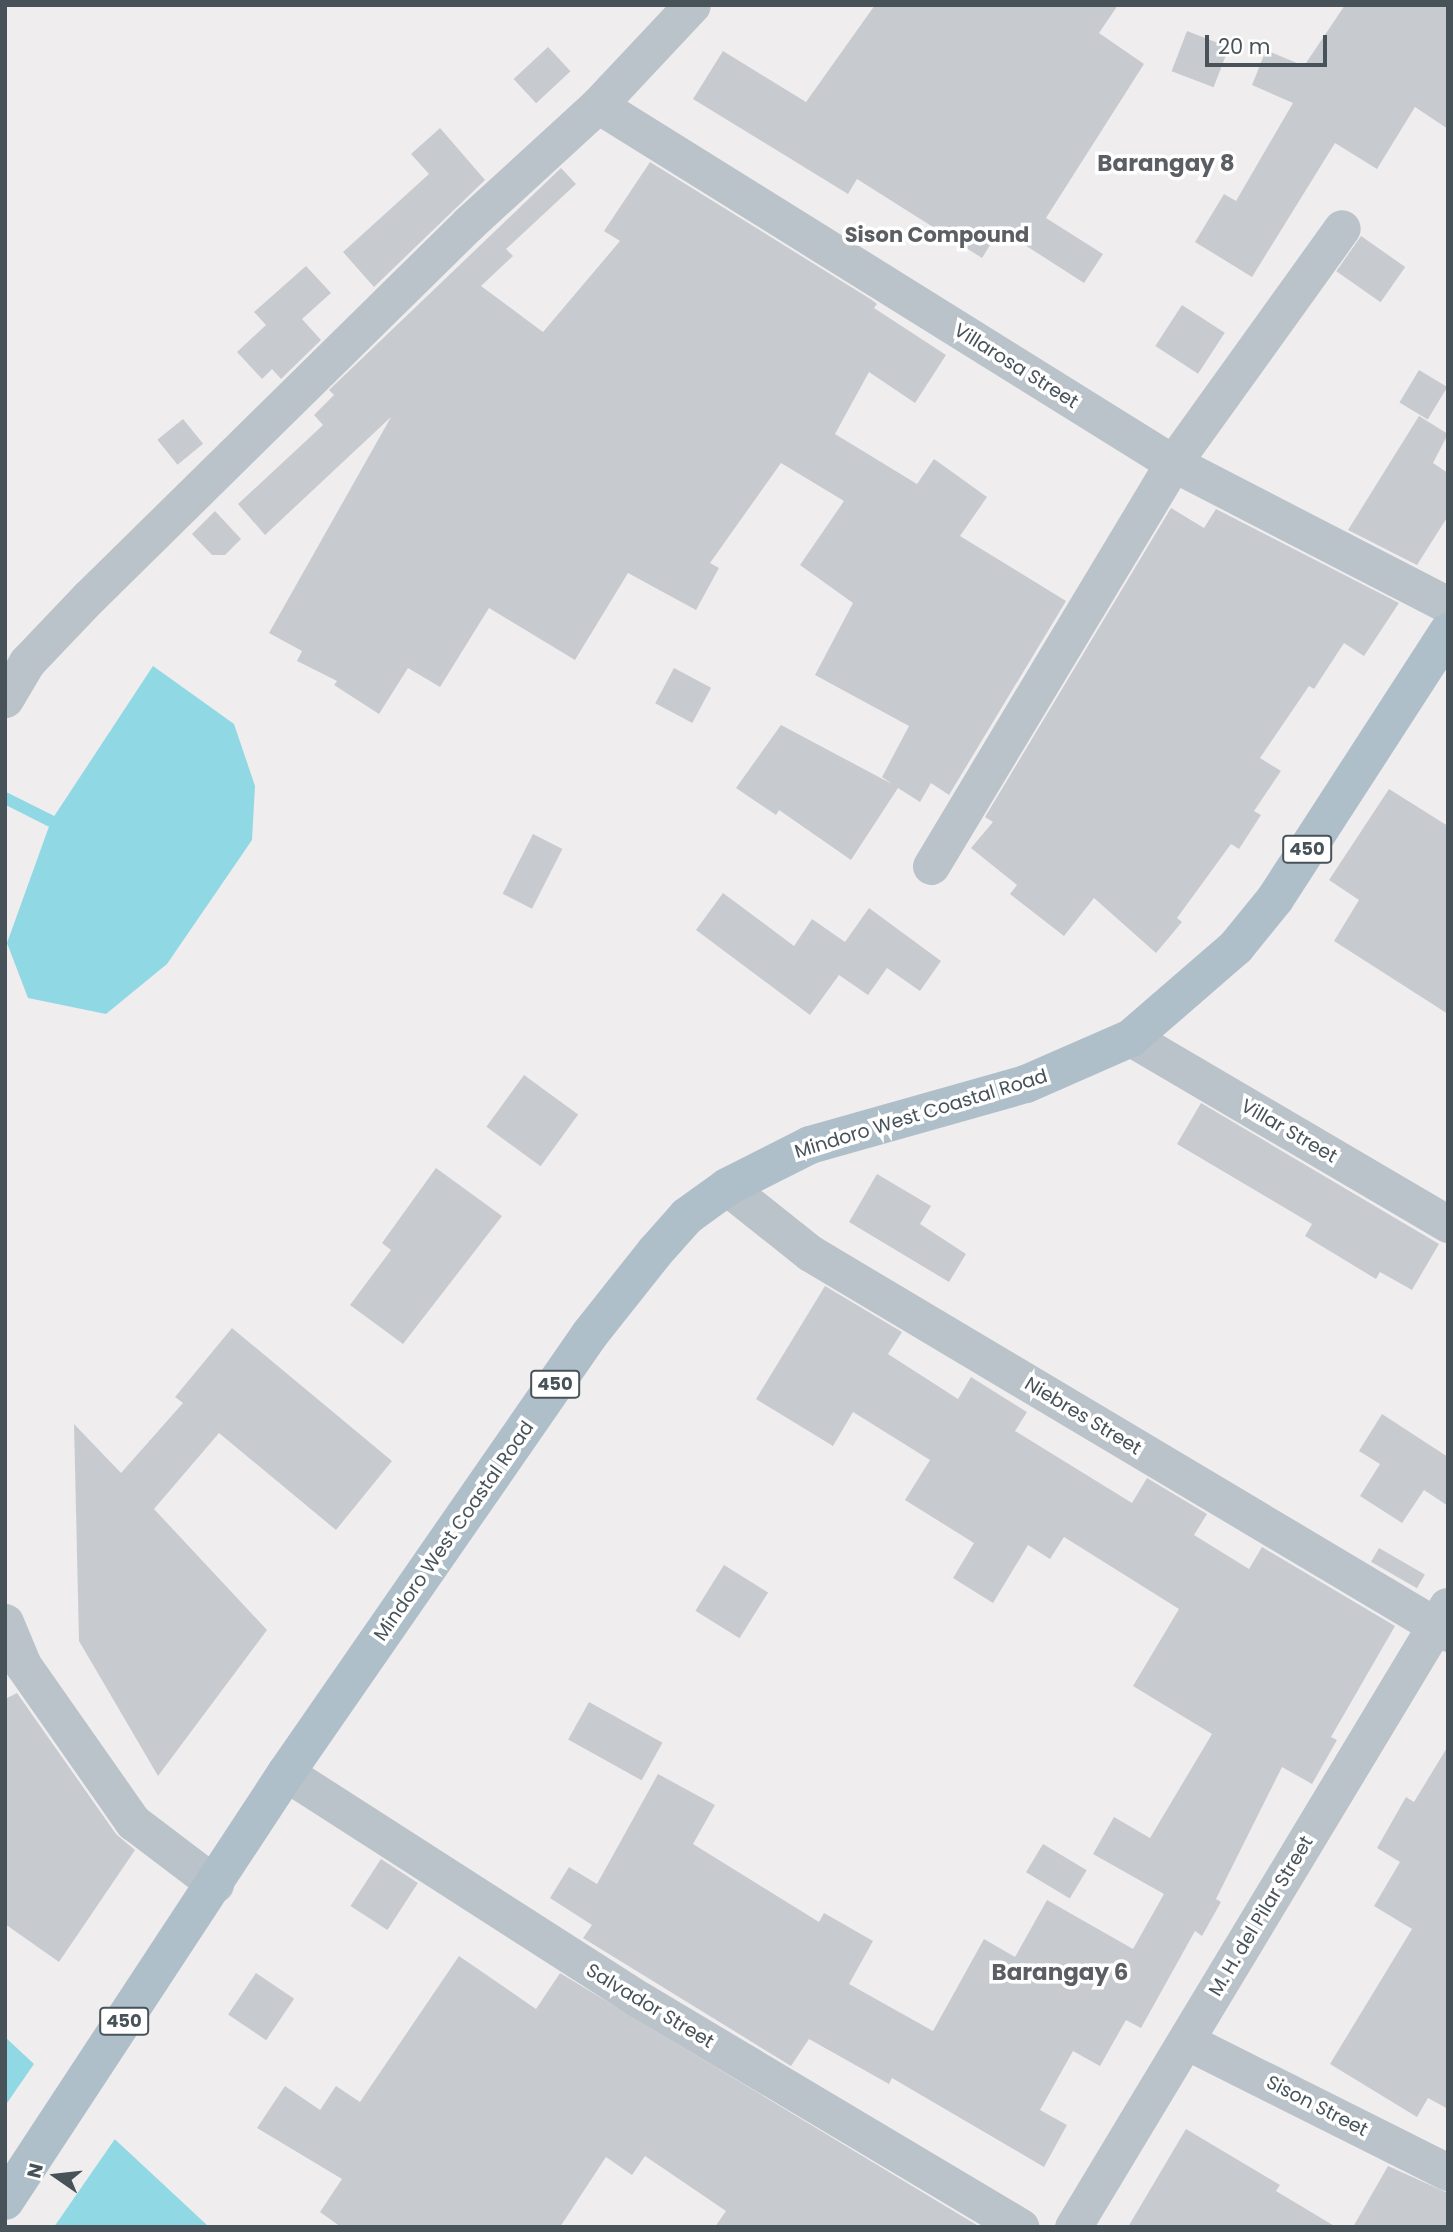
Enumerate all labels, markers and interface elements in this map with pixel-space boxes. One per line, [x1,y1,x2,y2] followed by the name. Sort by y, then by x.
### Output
[1208,21,1330,65] scale bar
[1218,32,1271,61] text: 20 m
[1097,149,1235,177] district label: Barangay 8
[845,222,1029,248] district label: Sison Compound
[950,319,1082,413] street label: Villarosa Street
[1281,834,1333,864] road number: 450
[792,1065,1050,1163] street label: Mindoro West Coastal Road
[1237,1094,1341,1168] street label: Villar Street
[529,1370,581,1399] road number: 450
[1020,1372,1146,1460] street label: Niebres Street
[369,1417,539,1645] street label: Mindoro West Coastal Road
[1204,1832,1318,2000] street label: M. H. del Pilar Street
[991,1958,1129,1986] district label: Barangay 6
[582,1959,718,2053] street label: Salvador Street
[98,2007,150,2036] road number: 450
[1262,2071,1372,2141] street label: Sison Street
[21,2141,91,2211] north arrow
[20,2161,50,2181] text: N

